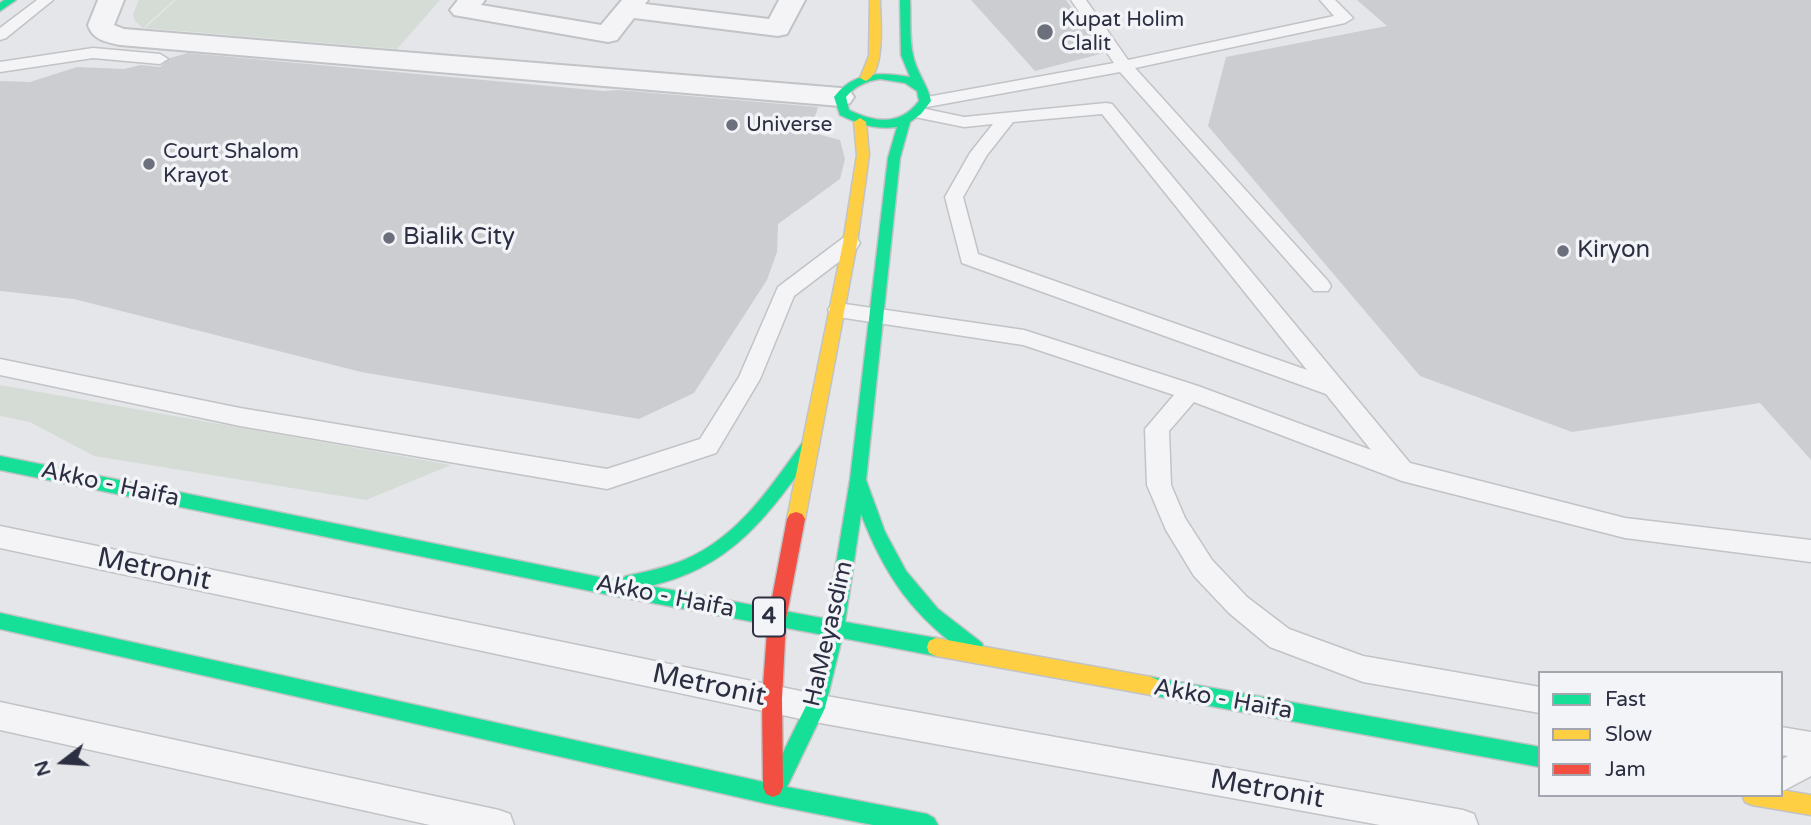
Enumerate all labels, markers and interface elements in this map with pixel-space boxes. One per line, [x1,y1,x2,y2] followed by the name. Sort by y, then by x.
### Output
[1061,7,1184,57] place label: Kupat Holim Clalit
[1035,22,1055,42] marker: Kupat Holim Clalit
[746,112,832,138] place label: Universe
[724,117,740,133] marker: Universe
[163,139,299,189] place label: Court Shalom Krayot
[141,156,157,172] marker: Court Shalom Krayot
[403,224,515,252] place label: Bialik City
[381,230,397,246] marker: Bialik City
[1577,237,1650,265] place label: Kiryon
[1555,243,1571,259] marker: Kiryon
[38,456,182,514] street label: Akko - Haifa
[94,542,214,598] street label: Metronit
[798,558,860,710] street label: HaMeyasdim
[593,569,737,625] street label: Akko - Haifa
[753,597,785,636] road number: 4
[649,658,769,714] street label: Metronit
[1538,671,1783,797] legend
[1151,674,1295,726] street label: Akko - Haifa
[1605,687,1646,712] text: Fast
[1605,722,1652,747] text: Slow
[28,727,98,797] north arrow
[1605,757,1646,782] text: Jam
[30,758,56,779] text: N
[1207,763,1327,817] street label: Metronit

